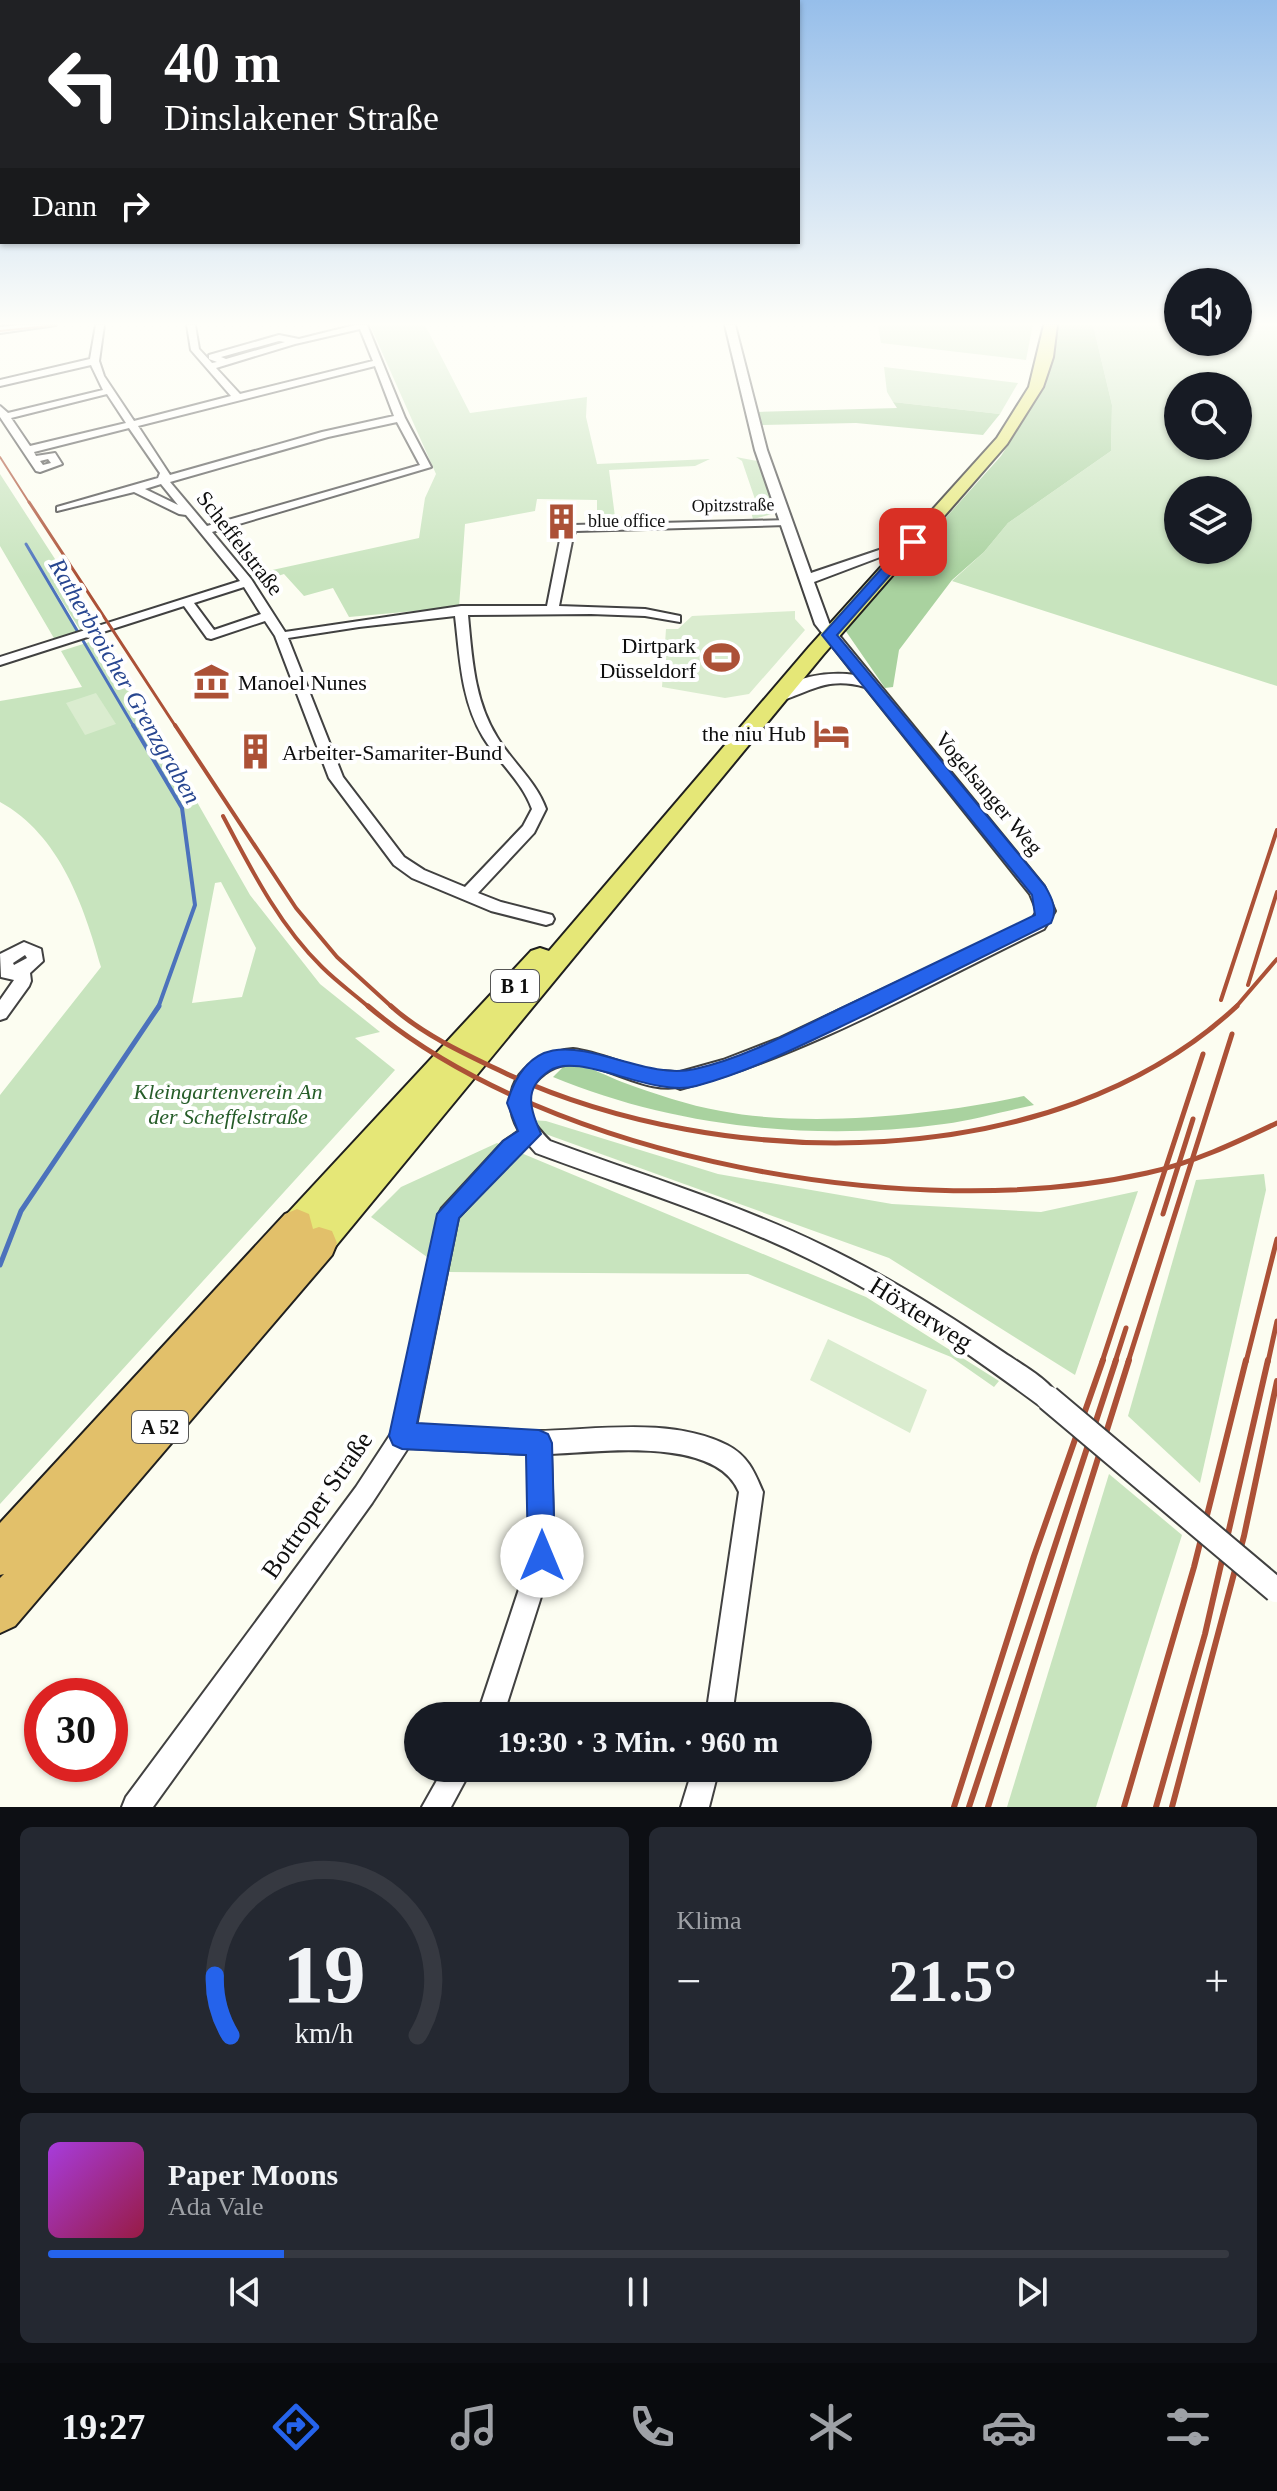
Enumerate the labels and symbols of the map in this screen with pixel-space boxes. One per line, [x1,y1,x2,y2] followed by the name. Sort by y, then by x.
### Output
[192,486,288,600] street label: Scheffelstraße
[691,494,775,516] street label: Opitzstraße
[543,502,581,540] building icon: blue office
[879,508,947,576] pin
[588,511,665,531] place label: blue office
[44,553,206,808] water label: Ratherbroicher Grenzgraben
[599,633,697,683] place label: Dirtpark Düsseldorf
[703,639,741,677] sports icon: Dirtpark Düsseldorf
[193,663,231,701] museum icon: Manoel Nunes
[238,670,367,695] place label: Manoel Nunes
[813,714,851,752] hotel icon: the niu Hub
[702,721,806,746] place label: the niu Hub
[930,726,1048,860] street label: Vogelsanger Weg
[237,733,275,771] building icon: Arbeiter-Samariter-Bund
[282,740,502,765] place label: Arbeiter-Samariter-Bund
[491,970,539,1002] road number: B 1
[133,1079,322,1129] park label: Kleingartenverein An der Scheffelstraße
[864,1271,978,1357] street label: Höxterweg
[132,1411,188,1443] road number: A 52
[256,1426,378,1584] street label: Bottroper Straße
[500,1514,584,1598] position arrow
[24,1678,128,1782] speed limit sign: 30

